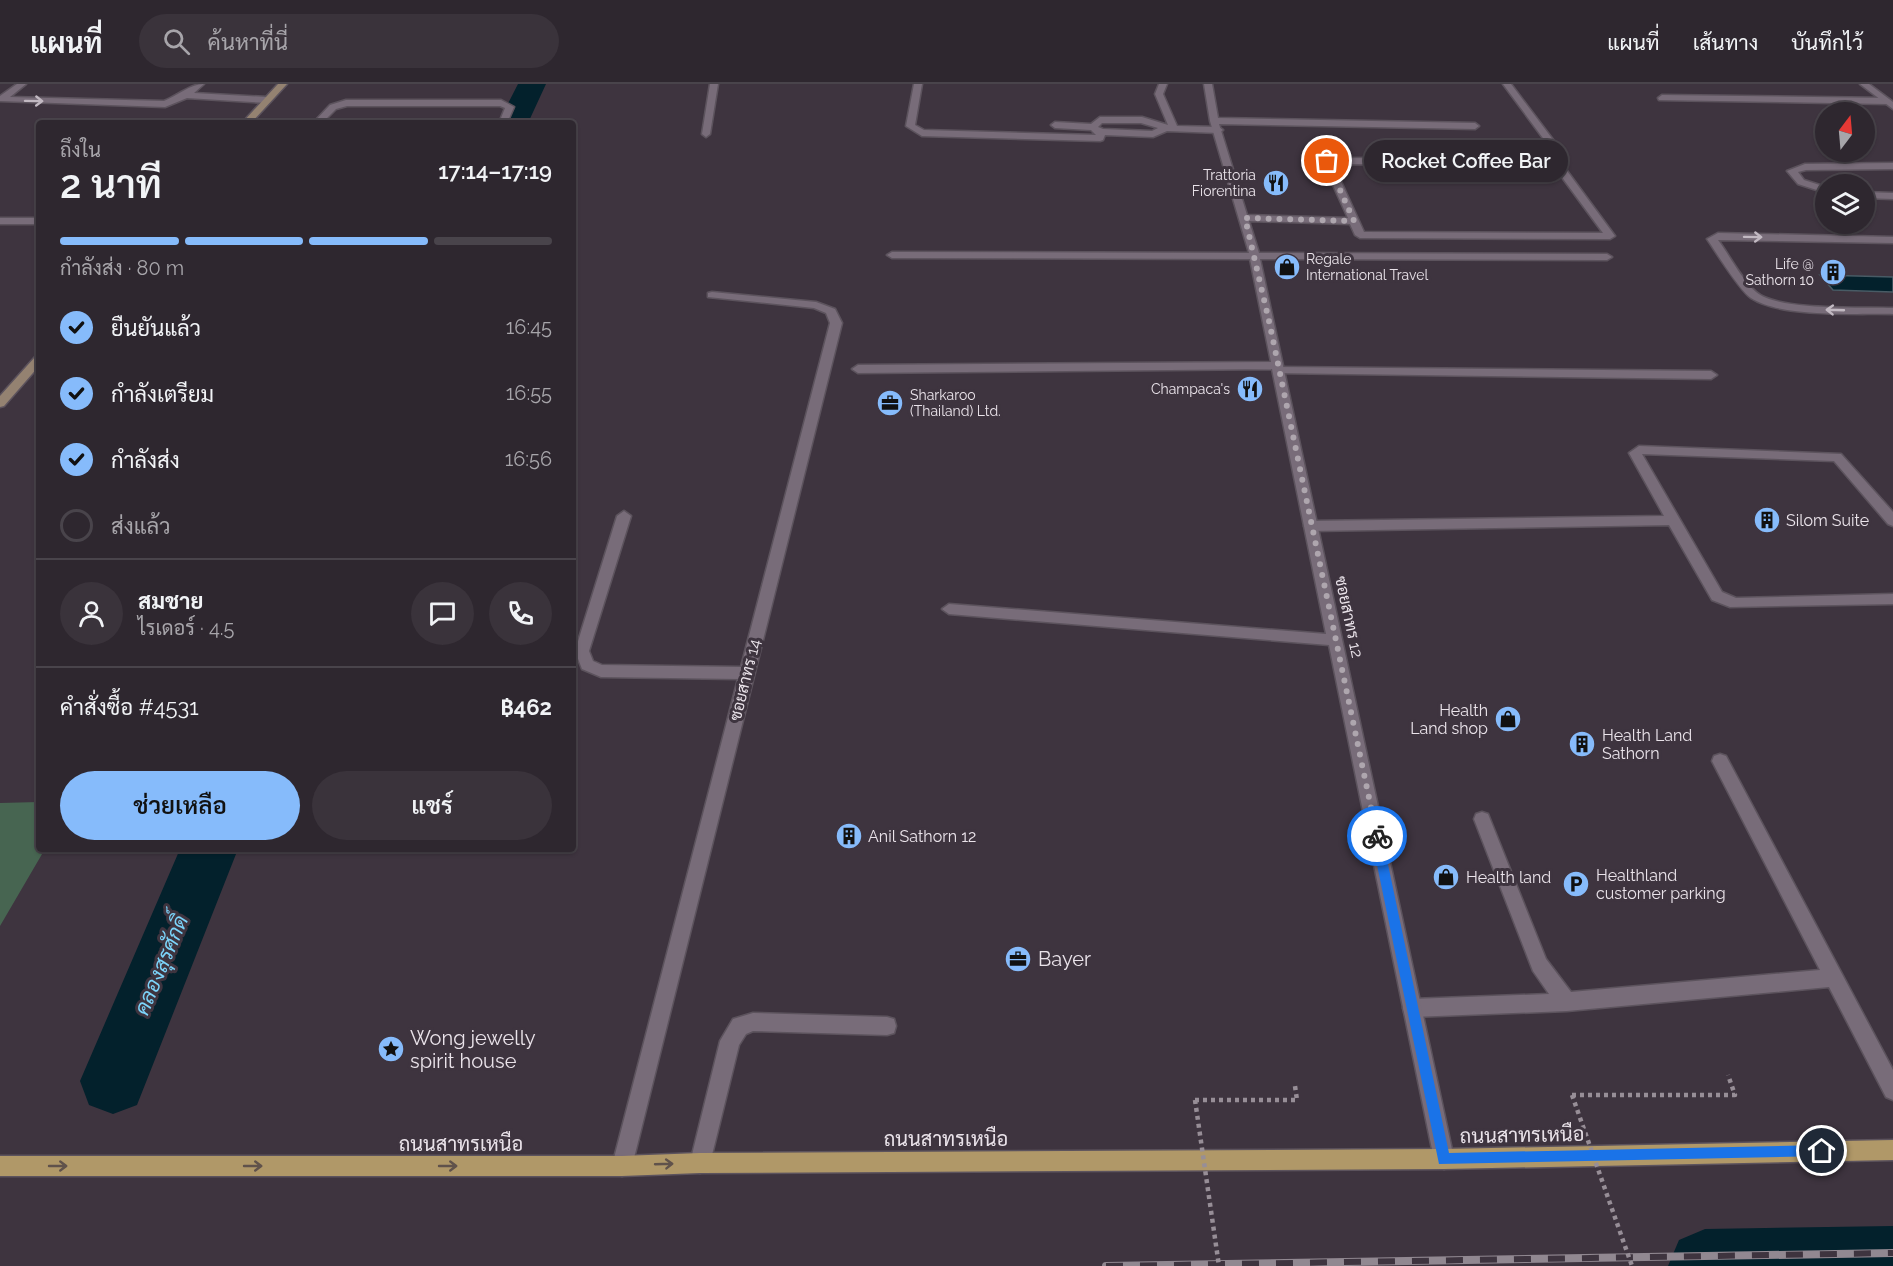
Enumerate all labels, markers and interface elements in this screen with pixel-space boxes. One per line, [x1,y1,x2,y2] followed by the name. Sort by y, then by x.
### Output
[139,14,559,68] search box
[160,25,193,58] icon: search
[30,27,103,60] text: แผนที่
[208,29,288,55] text: ค้นหาที่นี่
[1607,30,1660,55] text: แผนที่
[1693,30,1758,55] text: เส้นทาง
[1791,30,1863,55] text: บันทึกไว้
[24,96,44,107] one-way arrow
[1815,102,1875,162] north arrow
[1815,102,1875,234] map controls
[1301,135,1352,186] pin
[60,138,101,162] text: ถึงใน
[1363,140,1567,182] callout: Rocket Coffee Bar
[1310,144,1343,177] icon: bag
[1381,149,1551,173] text: Rocket Coffee Bar
[438,158,552,184] text: 17:14–17:19
[60,161,162,207] text: 2 นาที
[1192,167,1256,199] place label: Trattoria Fiorentina
[1261,168,1291,198] restaurant icon: Trattoria Fiorentina
[1815,174,1875,234] button: layers
[1743,231,1763,243] one-way arrow
[1306,251,1428,283] place label: Regale International Travel
[1272,252,1302,282] shop icon: Regale International Travel
[60,256,184,280] text: กำลังส่ง · 80 m
[1746,256,1814,288] place label: Life @ Sathorn 10
[1818,257,1848,287] building icon: Life @ Sathorn 10
[1825,304,1845,315] one-way arrow
[60,311,93,344] icon: check
[111,315,201,341] text: ยืนยันแล้ว
[506,315,552,339] text: 16:45
[1235,374,1265,404] restaurant icon: Champaca's
[60,377,93,410] icon: check
[111,381,214,407] text: กำลังเตรียม
[506,381,552,405] text: 16:55
[1151,381,1230,397] place label: Champaca's
[910,387,1001,419] place label: Sharkaroo (Thailand) Ltd.
[875,388,905,418] office icon: Sharkaroo (Thailand) Ltd.
[60,443,93,476] icon: check
[111,447,180,473] text: กำลังส่ง
[505,447,552,471] text: 16:56
[1752,505,1782,535] building icon: Silom Suite
[1786,511,1869,530] place label: Silom Suite
[111,513,171,539] text: ส่งแล้ว
[1331,574,1367,660] street label: ซอยสาทร 12
[60,582,123,645] button: person
[411,582,474,645] button: chat
[489,582,552,645] button: phone
[138,588,204,614] text: สมชาย
[138,616,235,640] text: ไรเดอร์ · 4.5
[726,637,764,723] street label: ซอยสาทร 14
[60,694,199,720] text: คำสั่งซื้อ #4531
[500,694,552,720] text: ฿462
[1410,701,1488,738] place label: Health Land shop
[1493,704,1523,734] shop icon: Health Land shop
[1602,726,1692,763] place label: Health Land Sathorn
[1567,729,1597,759] building icon: Health Land Sathorn
[60,771,300,840] button: ช่วยเหลือ
[312,771,552,840] button: แชร์
[1347,806,1407,866] courier
[1361,820,1394,853] icon: bike
[834,821,864,851] building icon: Anil Sathorn 12
[868,827,976,846] place label: Anil Sathorn 12
[1431,862,1461,892] shop icon: Health land
[1596,866,1726,903] place label: Healthland customer parking
[1466,868,1551,887] place label: Health land
[1561,869,1591,899] parking icon: Healthland customer parking
[122,905,197,1020] water label: คลองสุรศักดิ์
[1003,944,1033,974] office icon: Bayer
[1038,947,1091,971] place label: Bayer
[410,1026,536,1073] place label: Wong jewelly spirit house
[376,1034,406,1064] place icon: Wong jewelly spirit house
[1459,1120,1585,1148] street label: ถนนสาทรเหนือ
[884,1125,1008,1151] street label: ถนนสาทรเหนือ
[1796,1125,1847,1176] pin
[399,1130,523,1156] street label: ถนนสาทรเหนือ
[1805,1134,1838,1167] icon: home
[654,1159,674,1170] one-way arrow
[48,1160,68,1172] one-way arrow
[243,1160,263,1172] one-way arrow
[438,1160,458,1172] one-way arrow

